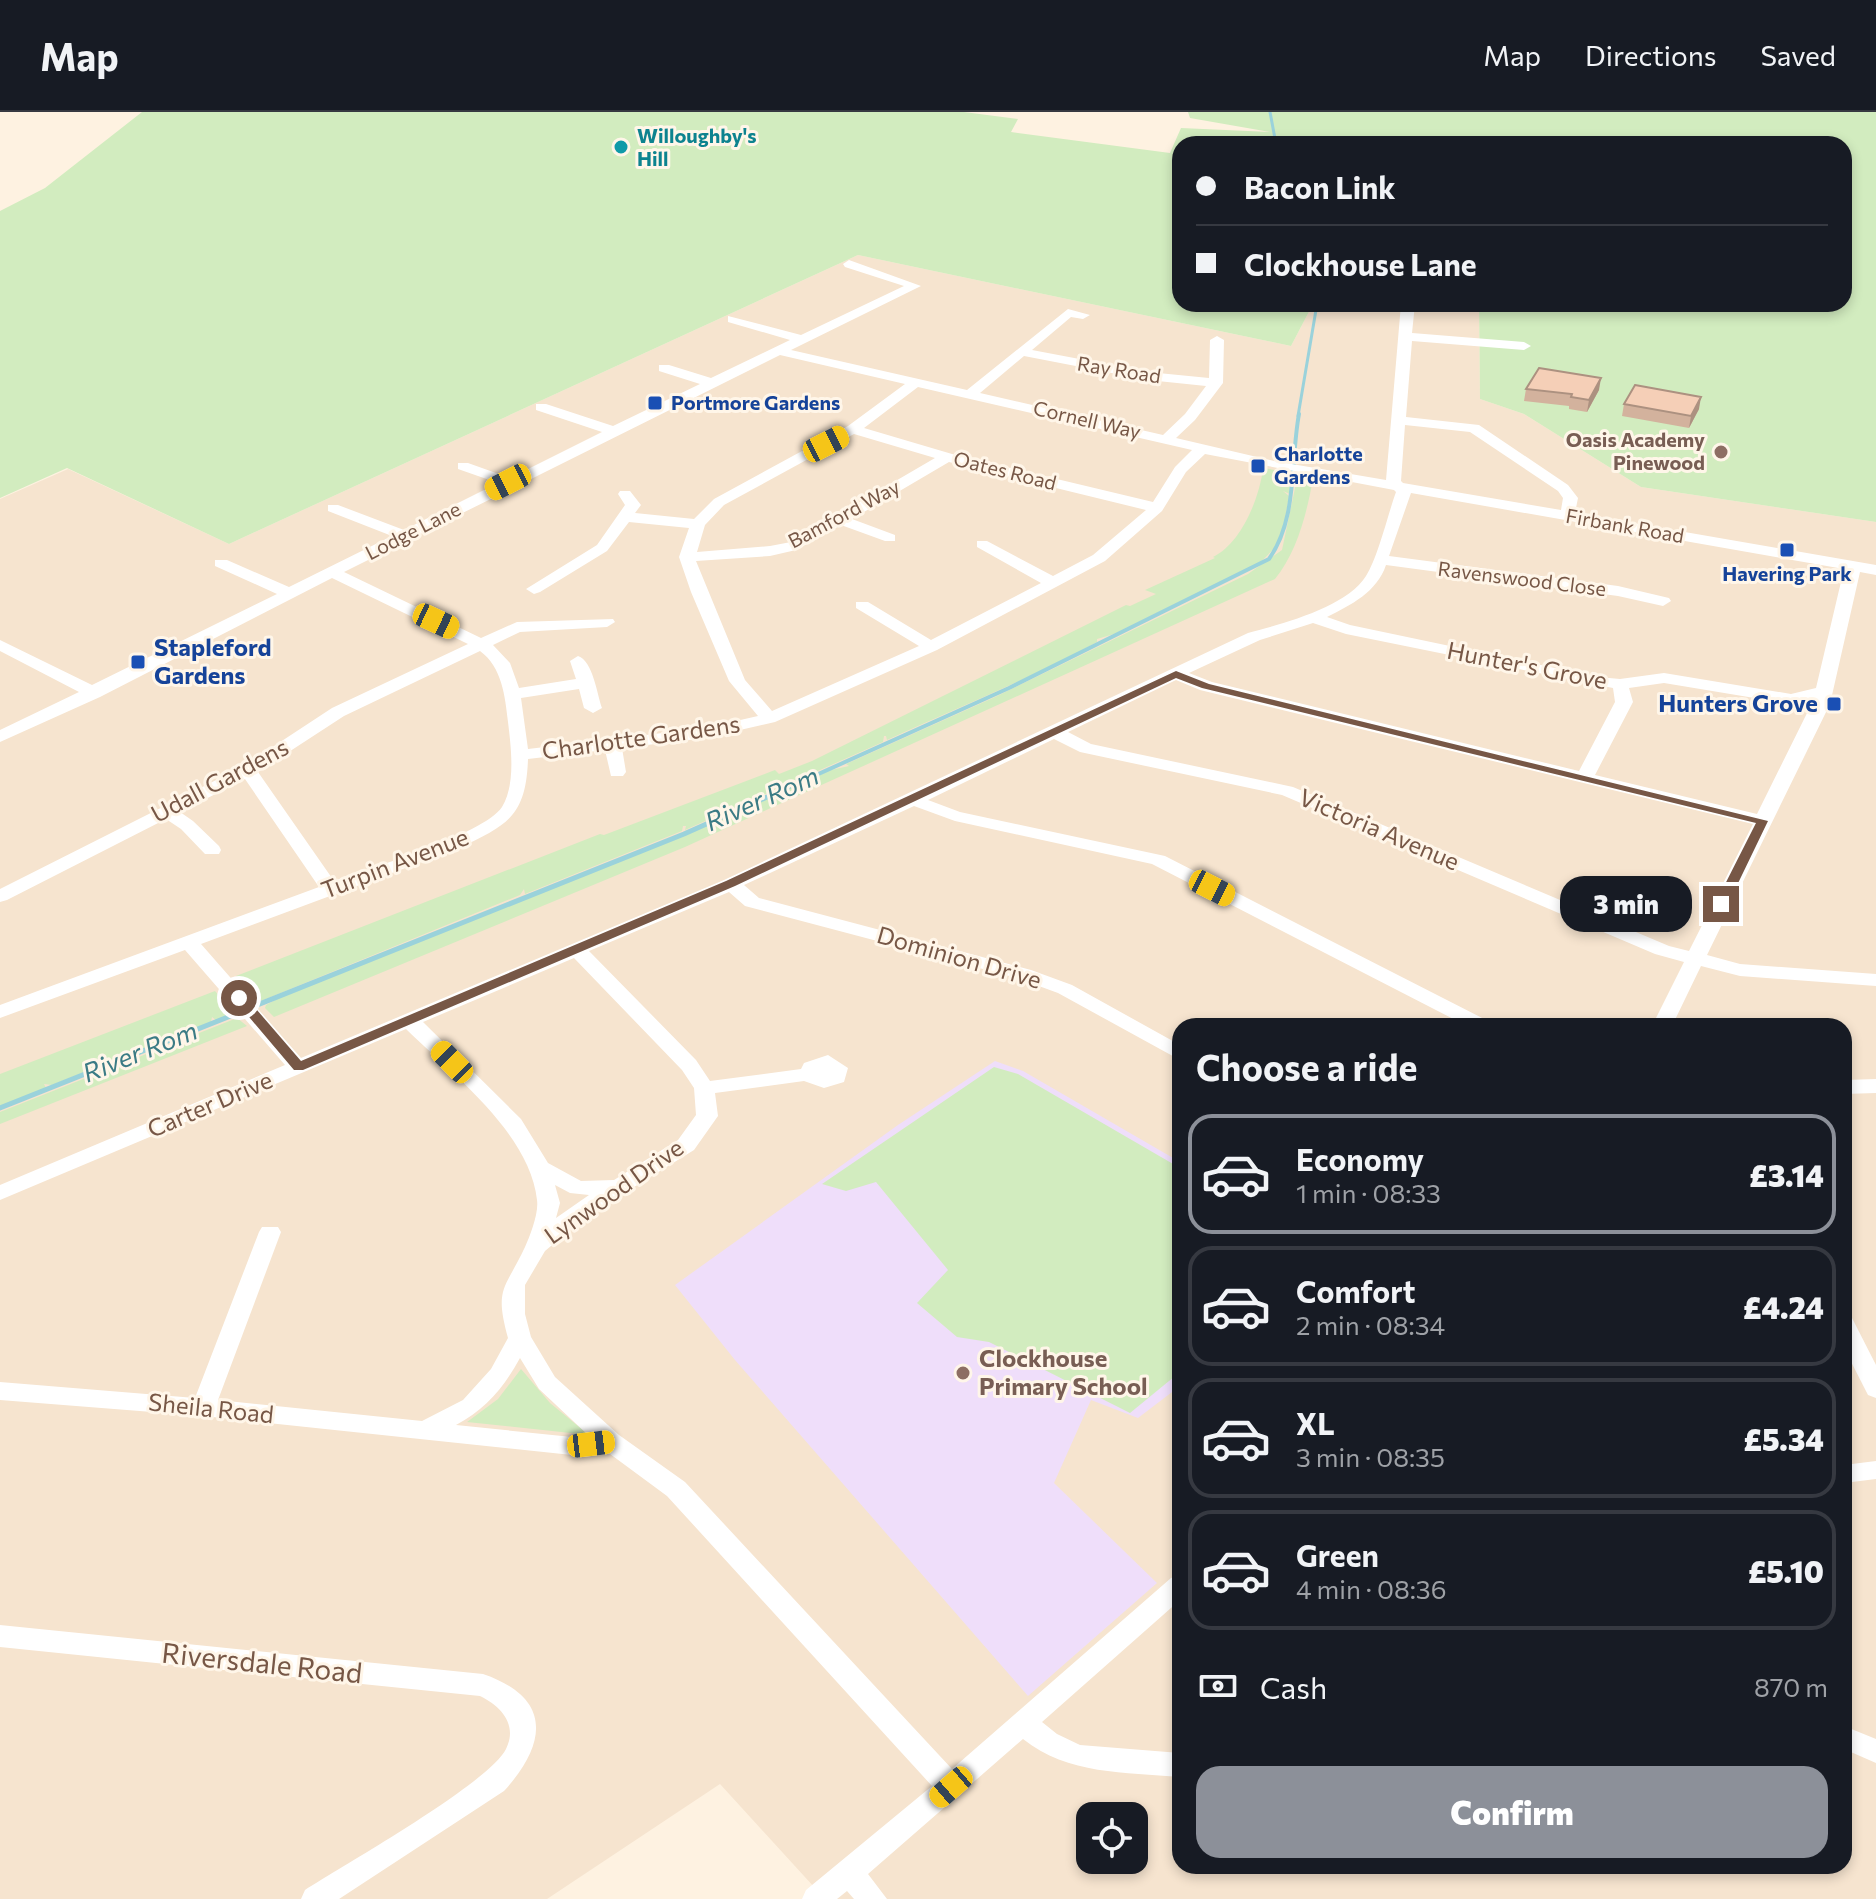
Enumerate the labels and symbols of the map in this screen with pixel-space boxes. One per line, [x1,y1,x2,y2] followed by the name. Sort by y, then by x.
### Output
[637,123,757,170] place label: Willoughby's Hill
[612,138,630,156] marker: Willoughby's Hill
[1076,351,1163,387] street label: Ray Road
[671,390,840,414] place label: Portmore Gardens
[646,394,664,412] marker: Portmore Gardens
[1031,395,1143,443] street label: Cornell Way
[799,422,853,466] car
[1566,427,1705,474] place label: Oasis Academy Pinewood
[1274,441,1363,488] place label: Charlotte Gardens
[1712,443,1730,461] marker: Oasis Academy Pinewood
[951,446,1059,494] street label: Oates Road
[1249,457,1267,475] marker: Charlotte Gardens
[481,460,535,504] car
[784,474,904,553] street label: Bamford Way
[361,496,464,564] street label: Lodge Lane
[1564,503,1686,547] street label: Firbank Road
[1778,541,1796,559] marker: Havering Park
[1437,556,1608,600] street label: Ravenswood Close
[1722,561,1852,585] place label: Havering Park
[409,600,463,642] car
[154,632,272,689] place label: Stapleford Gardens
[1445,635,1610,694] street label: Hunter's Grove
[129,653,147,671] marker: Stapleford Gardens
[1658,688,1818,717] place label: Hunters Grove
[1825,695,1843,713] marker: Hunters Grove
[540,708,742,765] street label: Charlotte Gardens
[146,731,293,828] street label: Udall Gardens
[700,759,823,836] water label: River Rom
[1295,782,1464,875] street label: Victoria Avenue
[317,821,472,904] street label: Turpin Avenue
[1185,866,1239,910] car
[1561,876,1693,932] callout: 3 min
[1703,886,1739,922] route end
[874,919,1045,994] street label: Dominion Drive
[221,980,257,1016] route start
[78,1014,201,1088] water label: River Rom
[427,1037,477,1087] car
[142,1064,276,1143] street label: Carter Drive
[538,1132,688,1249] street label: Lynwood Drive
[979,1343,1148,1400] place label: Clockhouse Primary School
[954,1364,972,1382] marker: Clockhouse Primary School
[147,1387,275,1429] street label: Sheila Road
[566,1429,616,1459] car
[160,1635,364,1689] street label: Riversdale Road
[925,1762,977,1812] car

